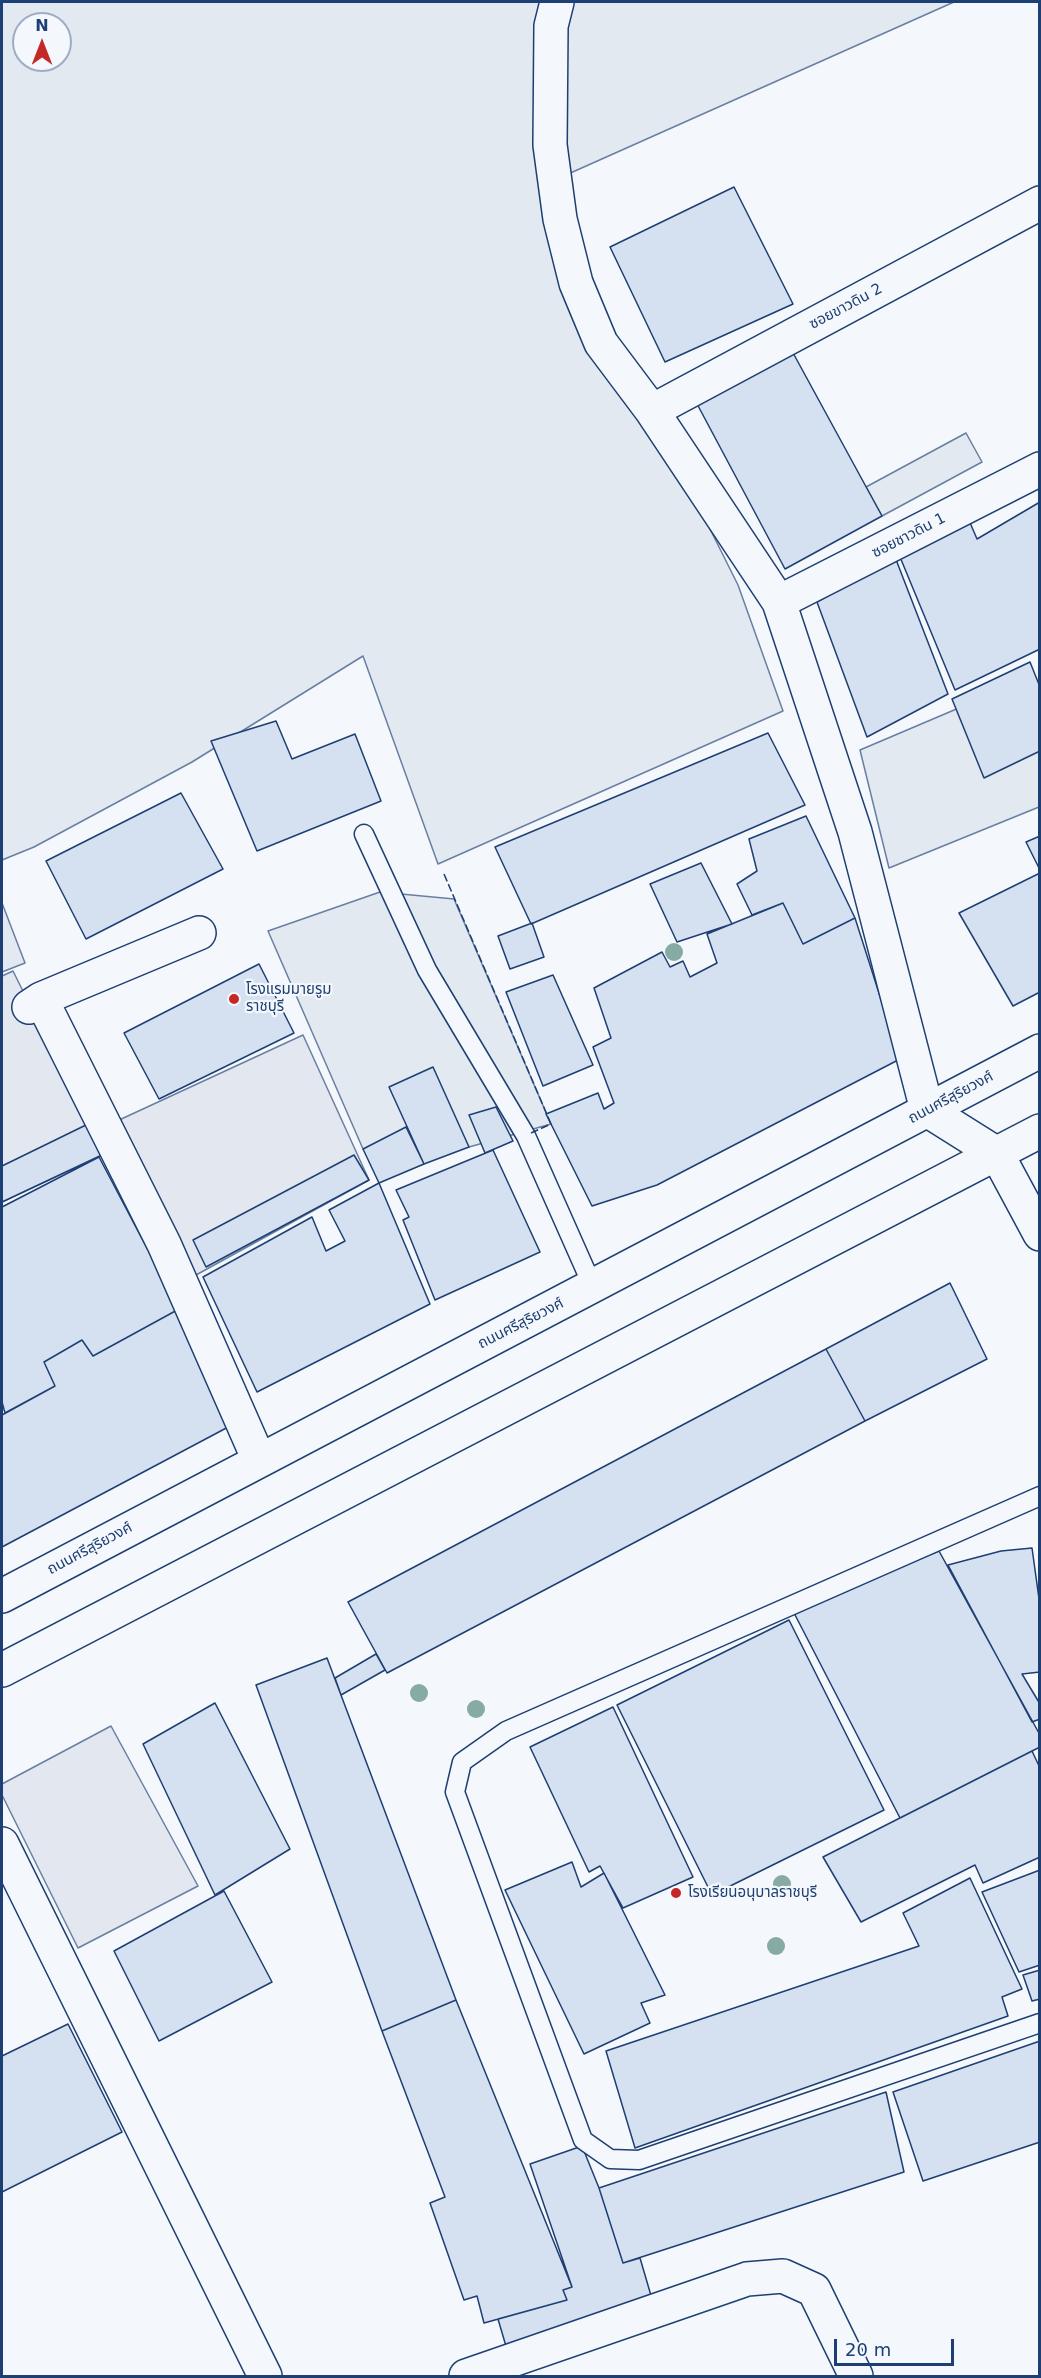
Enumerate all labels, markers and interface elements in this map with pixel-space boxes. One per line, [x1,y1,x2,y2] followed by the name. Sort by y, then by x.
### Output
[12,12,72,72] north arrow
[35,16,49,35] text: N
[806,280,886,334] street label: ซอยขาวดิน 2
[869,510,949,562] street label: ซอยชาวดิน 1
[246,981,331,1016] place label: โรงแรมมายรูม ราชบุรี
[227,992,241,1006] marker: โรงแรมมายรูม ราชบุรี
[905,1068,997,1128] street label: ถนนศรีสุริยวงศ์
[475,1295,567,1353] street label: ถนนศรีสุริยวงศ์
[44,1519,136,1579] street label: ถนนศรีสุริยวงศ์
[688,1884,817,1902] place label: โรงเรียนอนุบาลราชบุรี
[669,1886,683,1900] marker: โรงเรียนอนุบาลราชบุรี
[837,2327,957,2365] scale bar
[845,2339,891,2360] text: 20 m

